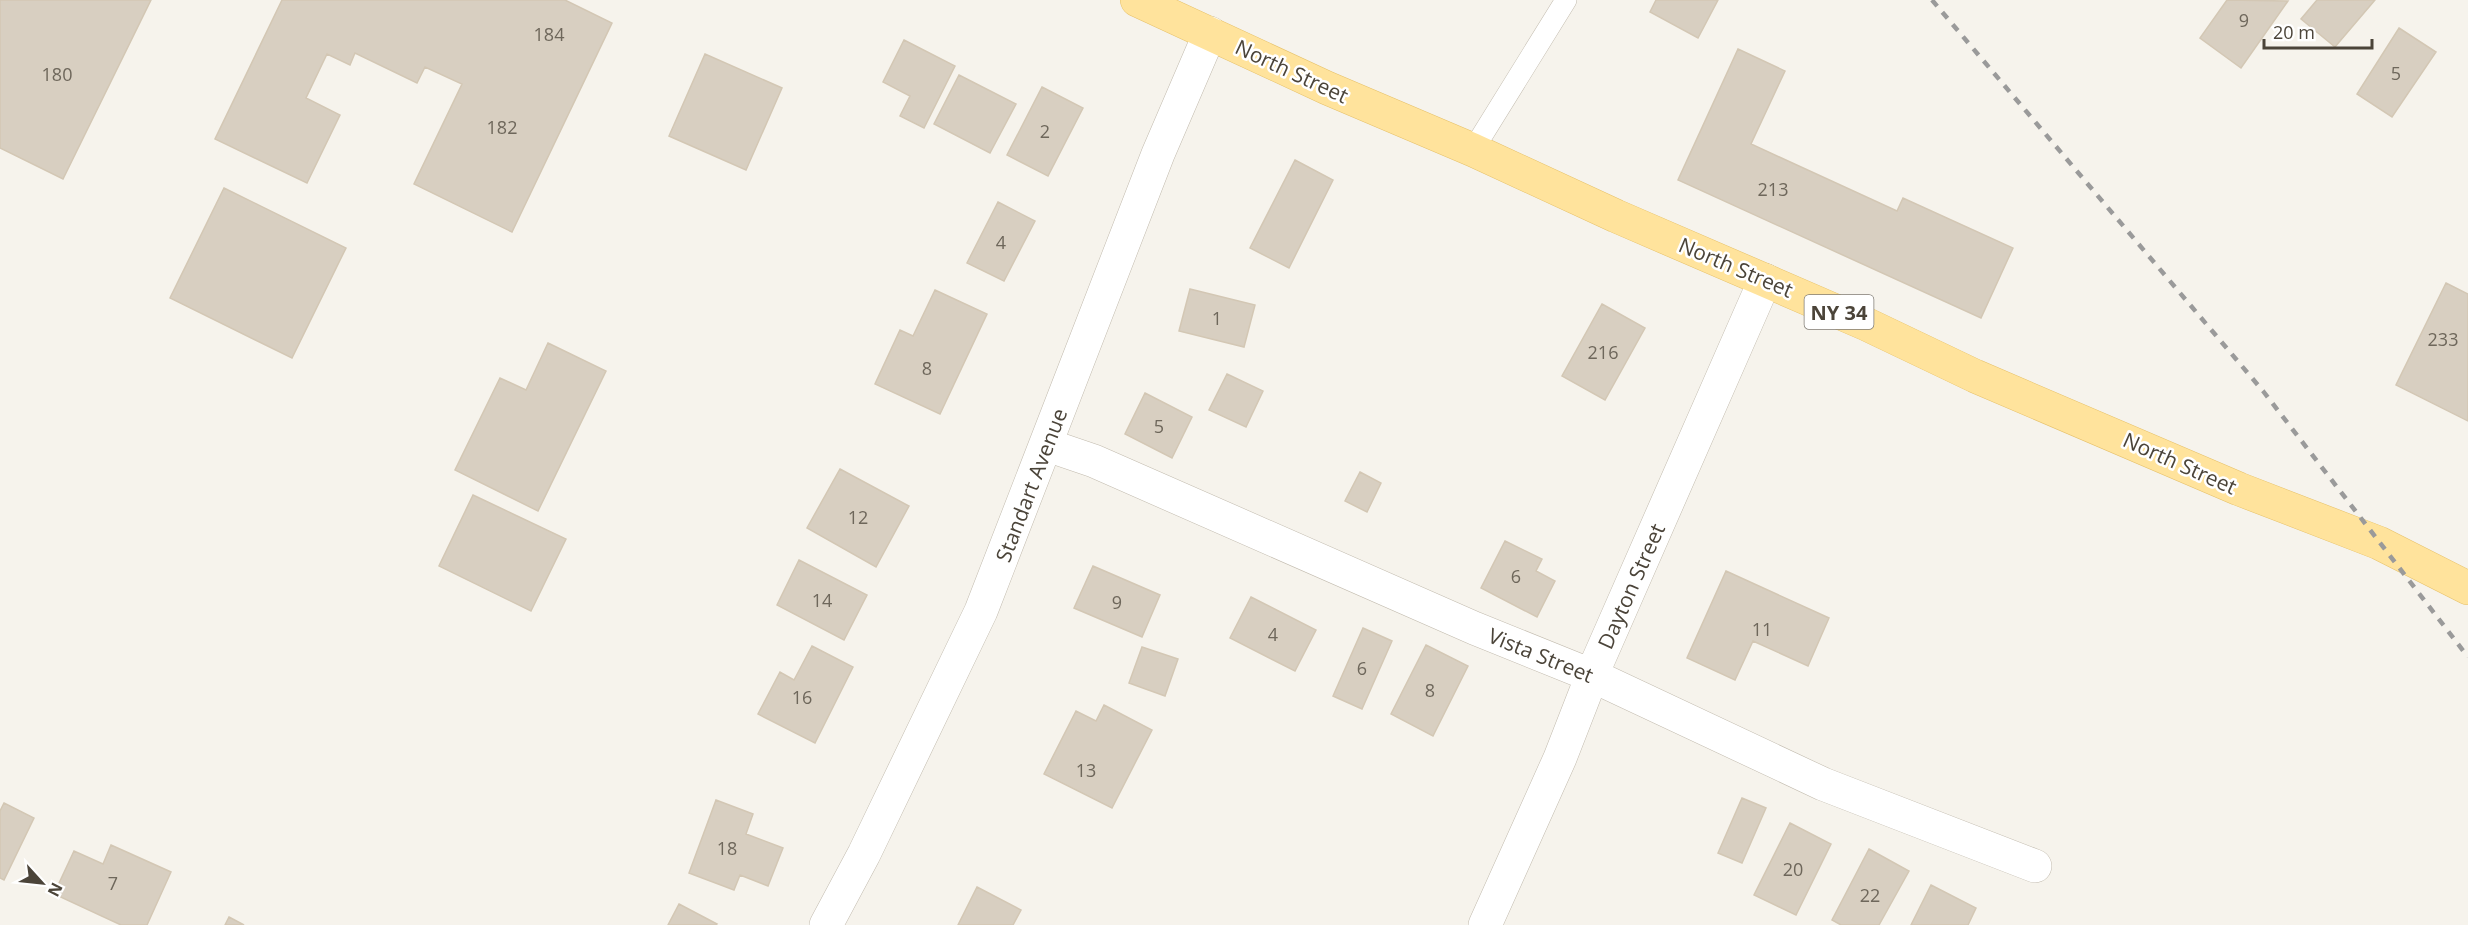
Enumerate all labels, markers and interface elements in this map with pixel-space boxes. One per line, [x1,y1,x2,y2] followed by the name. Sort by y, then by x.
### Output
[2239,8,2249,32] house number: 9
[2264,12,2372,50] scale bar
[2273,20,2315,44] text: 20 m
[534,22,564,46] house number: 184
[1231,33,1353,109] street label: North Street
[2391,61,2401,85] house number: 5
[42,62,72,86] house number: 180
[487,115,517,139] house number: 182
[1040,119,1050,143] house number: 2
[1758,177,1788,201] house number: 213
[996,230,1006,254] house number: 4
[1675,230,1797,304] street label: North Street
[1804,295,1874,329] road number: NY 34
[1212,306,1222,330] house number: 1
[2428,327,2458,351] house number: 233
[1588,340,1618,364] house number: 216
[922,356,932,380] house number: 8
[989,404,1073,566] street label: Standart Avenue
[1154,414,1164,438] house number: 5
[2119,426,2241,500] street label: North Street
[848,505,868,529] house number: 12
[1591,519,1671,653] street label: Dayton Street
[1511,564,1521,588] house number: 6
[812,588,832,612] house number: 14
[1112,590,1122,614] house number: 9
[1752,617,1772,641] house number: 11
[1484,621,1598,689] street label: Vista Street
[1268,622,1278,646] house number: 4
[1357,656,1367,680] house number: 6
[1425,678,1435,702] house number: 8
[792,685,812,709] house number: 16
[1076,758,1096,782] house number: 13
[717,836,737,860] house number: 18
[12,853,72,913] north arrow
[1783,857,1803,881] house number: 20
[108,871,118,895] house number: 7
[43,879,68,901] text: N
[1860,883,1880,907] house number: 22

